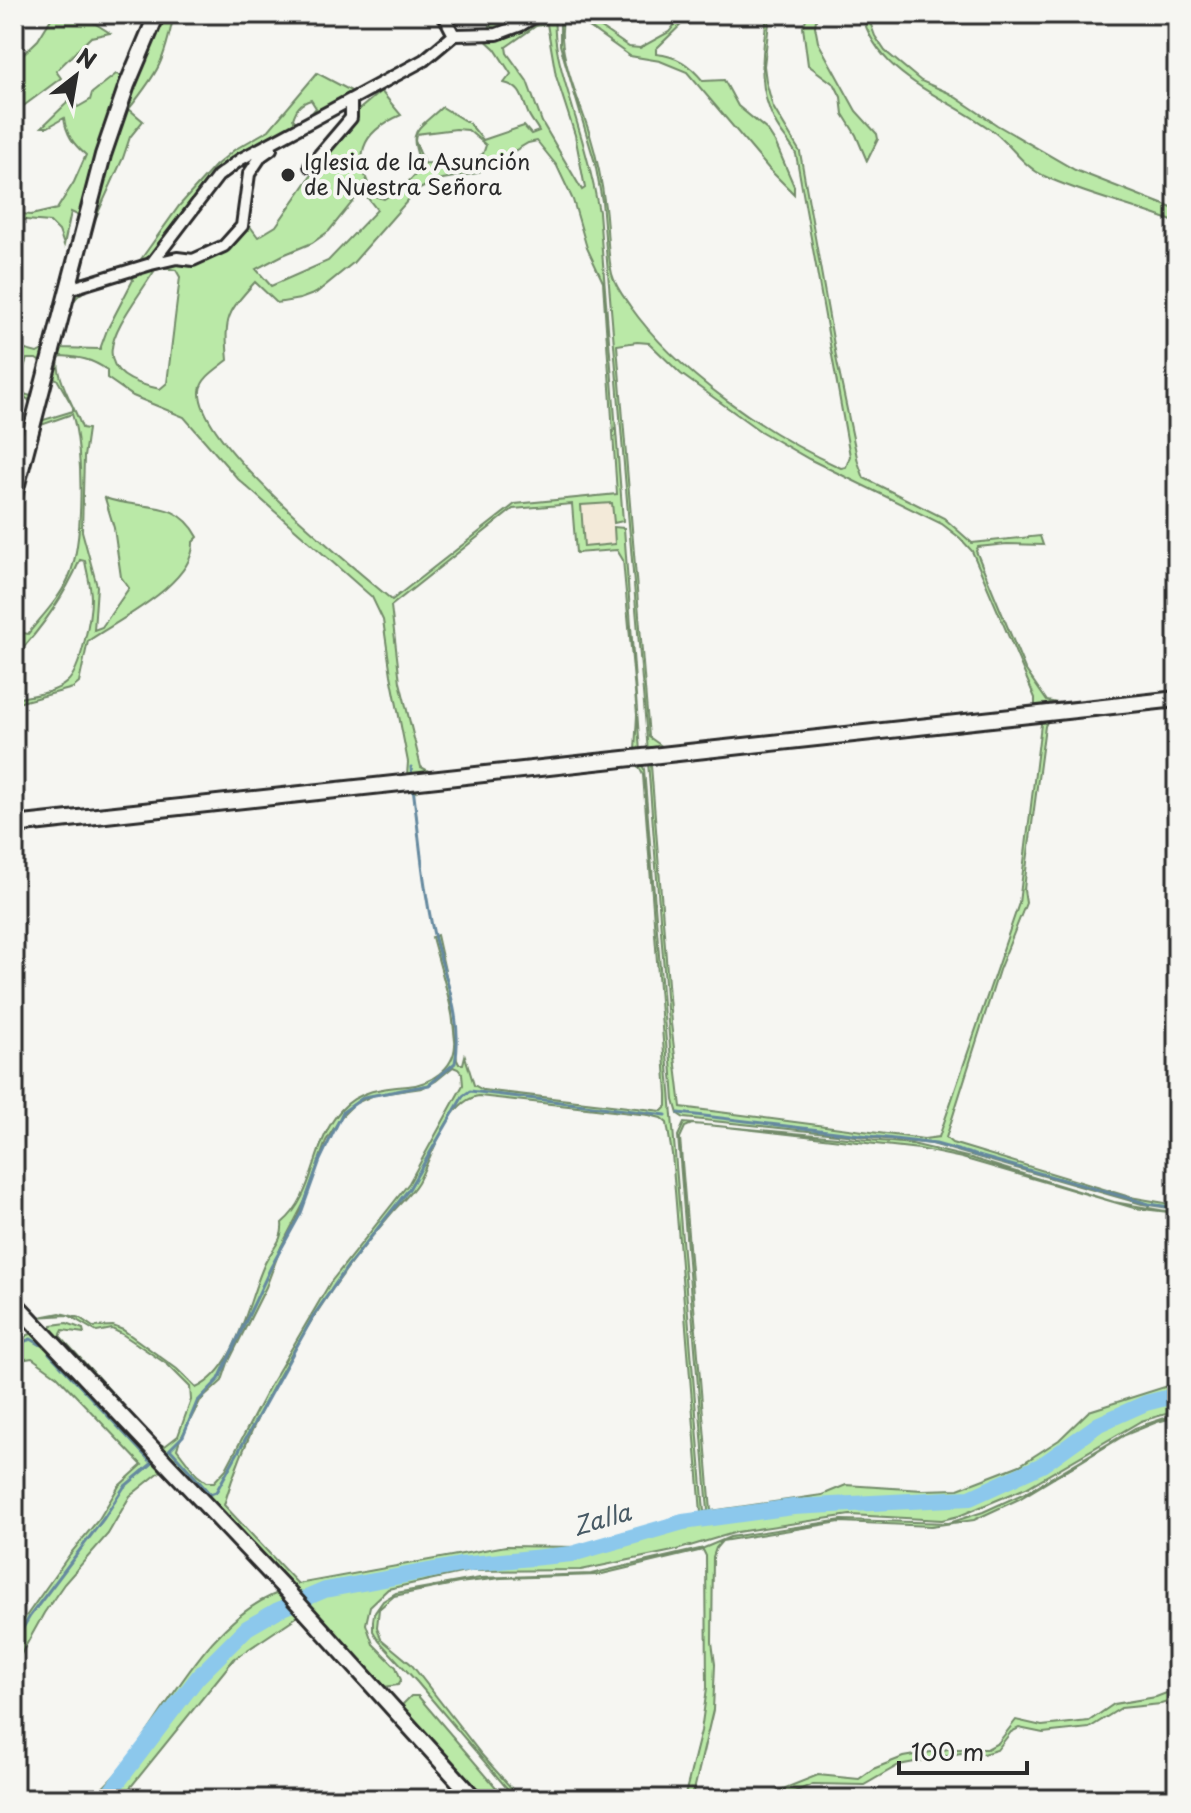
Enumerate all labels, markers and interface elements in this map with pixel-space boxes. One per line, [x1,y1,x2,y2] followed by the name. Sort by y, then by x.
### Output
[36,36,116,116] north arrow
[71,39,103,76] text: N
[304,144,531,202] place label: Iglesia de la Asunción de Nuestra Señora
[279,166,297,184] marker: Iglesia de la Asunción de Nuestra Señora
[568,1492,636,1543] water label: Zalla
[899,1725,1027,1775] scale bar
[911,1733,984,1769] text: 100 m

